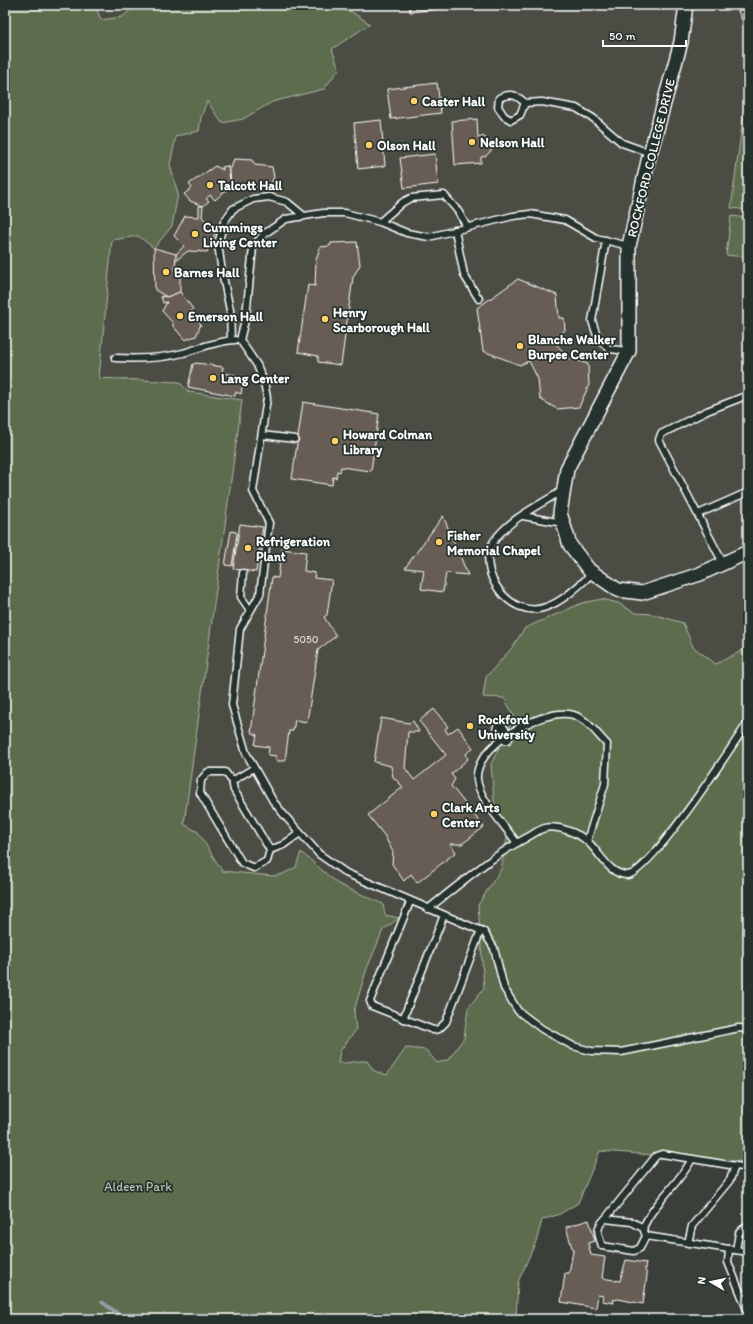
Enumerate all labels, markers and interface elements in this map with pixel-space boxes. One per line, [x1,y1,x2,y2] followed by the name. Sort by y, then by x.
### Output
[603,22,686,48] scale bar
[609,29,635,43] text: 50 m
[624,77,678,239] street label: ROCKFORD COLLEGE DRIVE
[422,94,485,109] place label: Caster Hall
[409,96,419,106] marker: Caster Hall
[480,135,545,150] place label: Nelson Hall
[467,137,477,147] marker: Nelson Hall
[377,138,436,153] place label: Olson Hall
[364,140,374,150] marker: Olson Hall
[217,178,283,193] place label: Talcott Hall
[205,180,215,190] marker: Talcott Hall
[203,220,278,251] place label: Cummings Living Center
[190,229,200,239] marker: Cummings Living Center
[174,265,240,280] place label: Barnes Hall
[161,267,171,277] marker: Barnes Hall
[333,305,430,336] place label: Henry Scarborough Hall
[188,309,263,324] place label: Emerson Hall
[175,311,185,321] marker: Emerson Hall
[320,314,330,324] marker: Henry Scarborough Hall
[528,332,616,363] place label: Blanche Walker Burpee Center
[515,341,525,351] marker: Blanche Walker Burpee Center
[221,371,290,387] place label: Lang Center
[208,373,218,383] marker: Lang Center
[343,427,433,458] place label: Howard Colman Library
[330,436,340,446] marker: Howard Colman Library
[447,528,541,559] place label: Fisher Memorial Chapel
[256,534,331,564] place label: Refrigeration Plant
[434,537,444,547] marker: Fisher Memorial Chapel
[243,543,253,553] marker: Refrigeration Plant
[293,633,319,646] house number: 5050
[478,712,536,743] place label: Rockford University
[465,721,475,731] marker: Rockford University
[442,800,500,830] place label: Clark Arts Center
[429,809,439,819] marker: Clark Arts Center
[104,1179,172,1194] park label: Aldeen Park
[691,1262,731,1302] north arrow
[695,1276,709,1285] text: N

